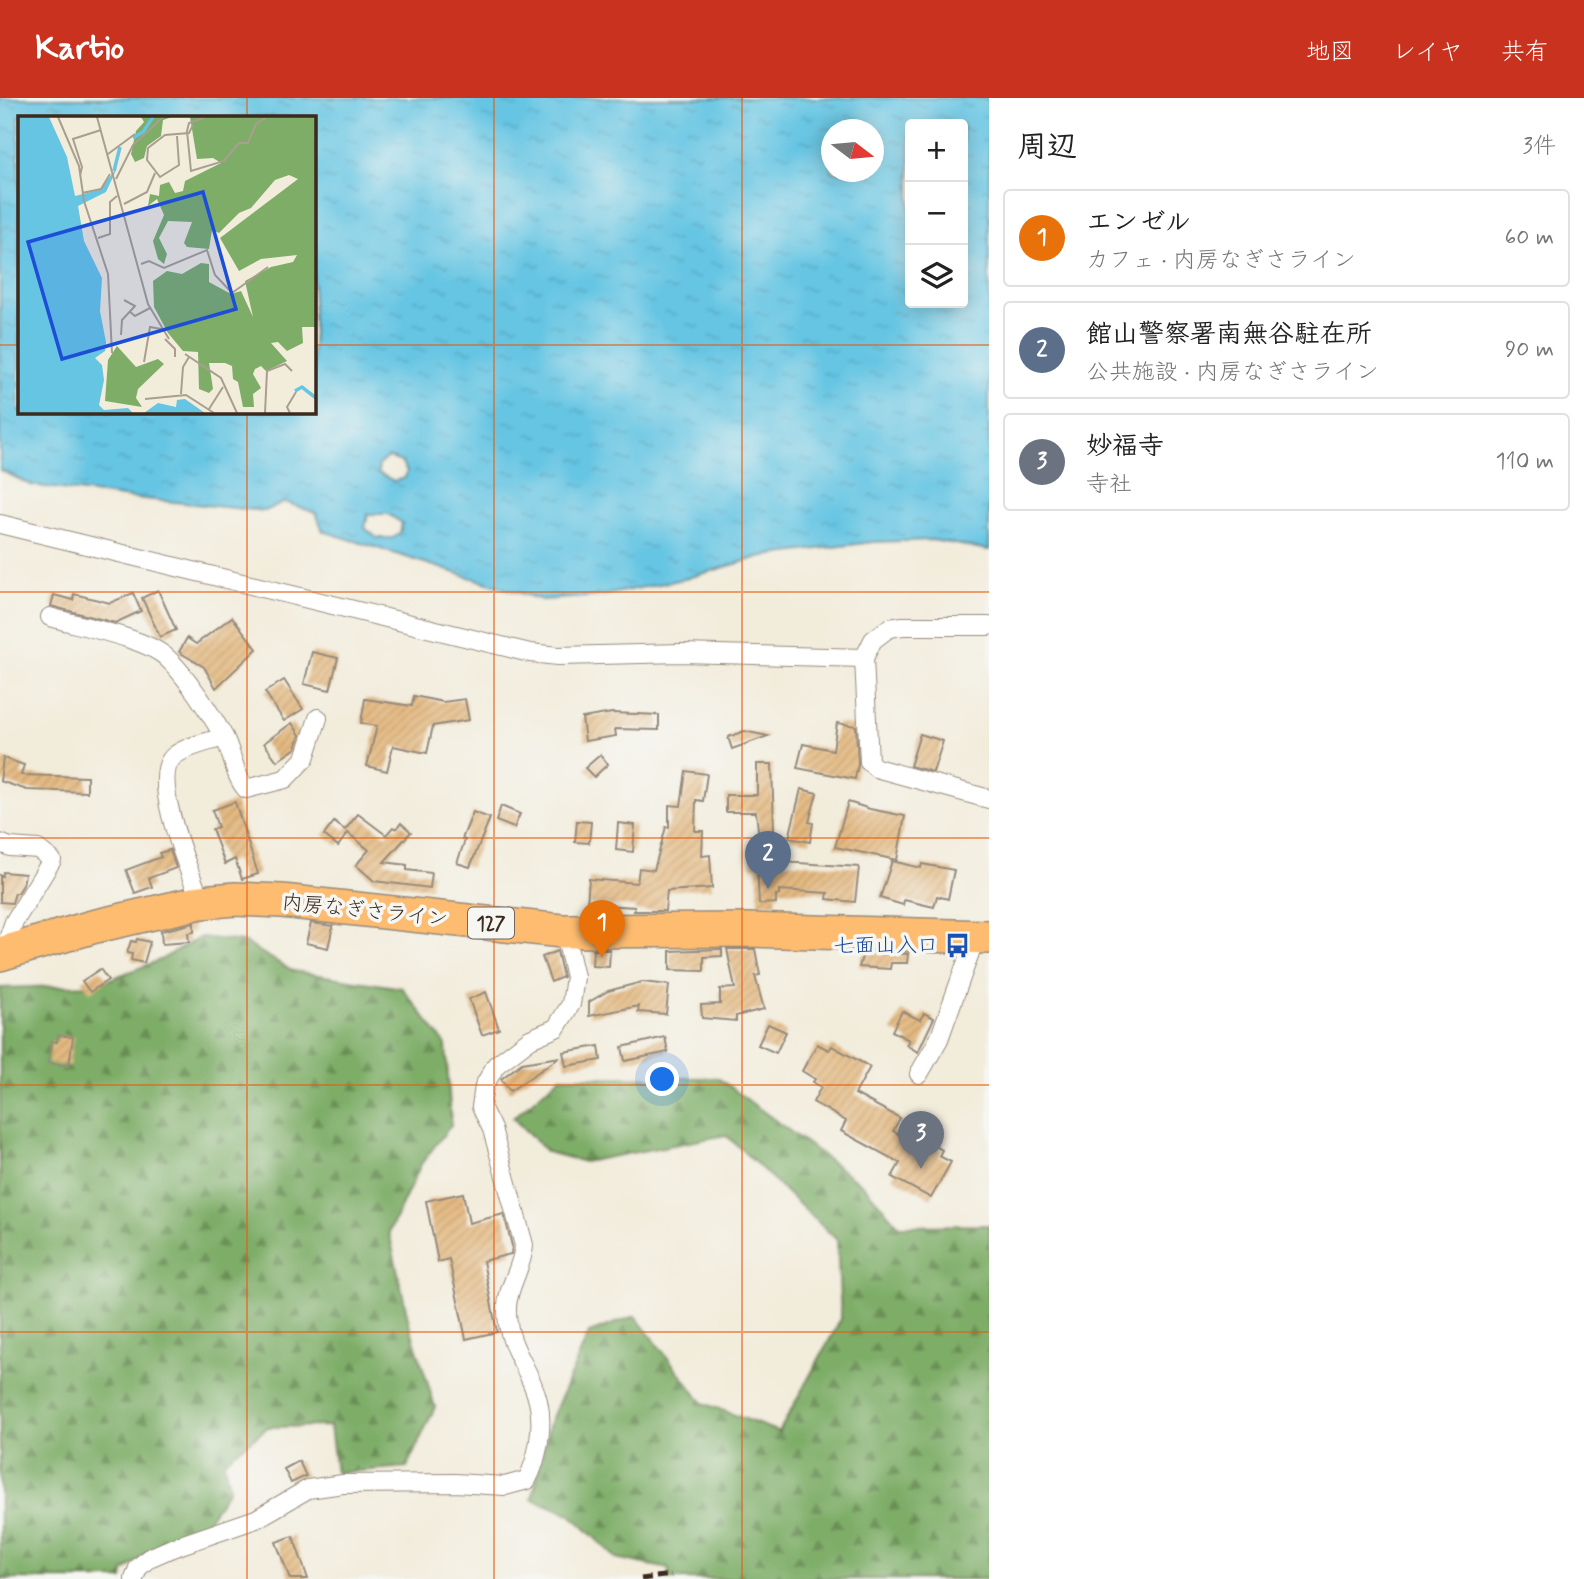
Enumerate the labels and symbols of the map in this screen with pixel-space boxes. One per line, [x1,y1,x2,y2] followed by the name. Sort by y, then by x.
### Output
[18,116,315,413] inset map
[821,119,884,182] north arrow
[745,831,791,889] pin: 2
[280,888,449,934] street label: 内房なぎさライン
[579,900,625,958] pin: 1
[468,908,514,938] road number: 127
[944,931,972,959] bus stop icon: 七面山入口
[833,932,938,960] place label: 七面山入口
[645,1062,679,1096] your location
[898,1111,944,1169] pin: 3

